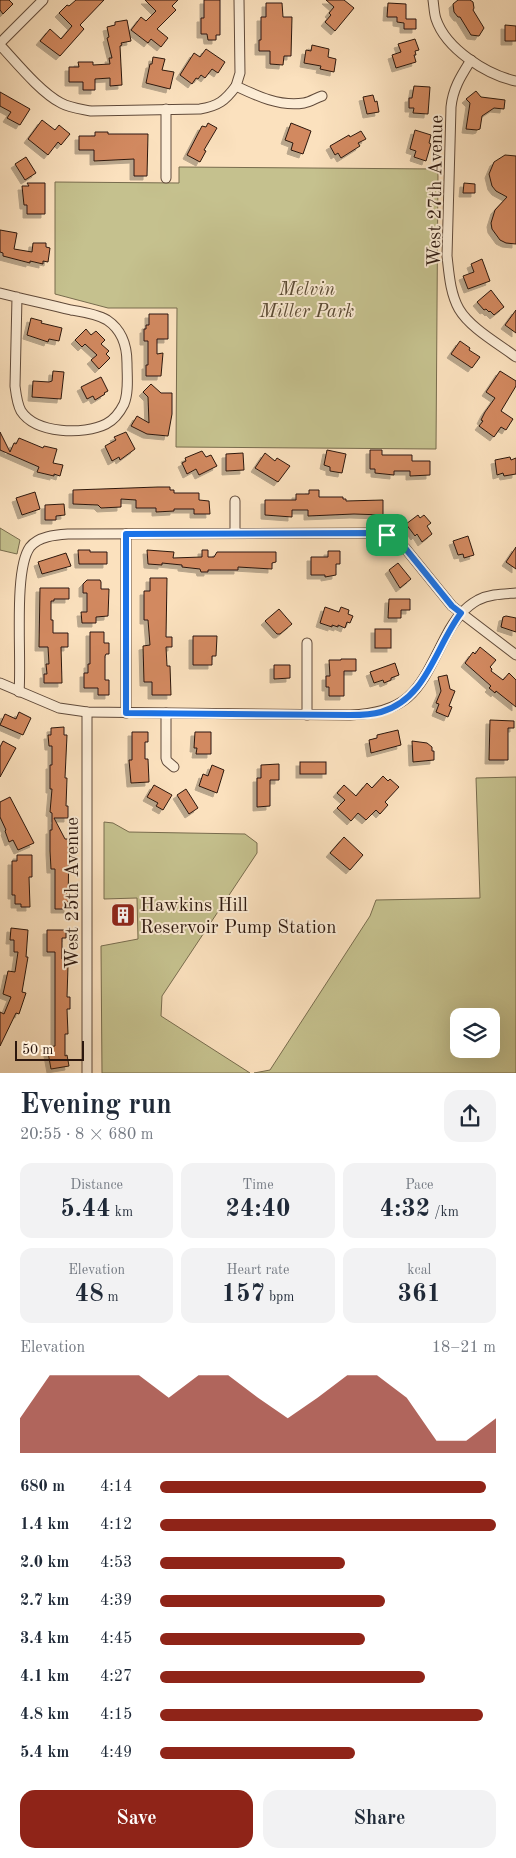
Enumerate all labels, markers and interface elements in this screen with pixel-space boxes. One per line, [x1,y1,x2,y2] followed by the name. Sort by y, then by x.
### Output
[426,115,447,267] street label: West 27th Avenue
[259,281,354,322] park label: Melvin Miller Park
[366,514,408,556] pin
[373,521,401,549] icon: arrive
[64,817,83,969] street label: West 25th Avenue
[140,897,337,938] place label: Hawkins Hill Reservoir Pump Station
[110,902,136,928] building icon: Hawkins Hill Reservoir Pump Station
[450,1008,500,1058] map controls
[450,1008,500,1058] button: layers
[15,1038,84,1061] scale bar
[22,1043,53,1057] text: 50 m
[444,1090,496,1142] button: share
[20,1092,172,1120] text: Evening run
[20,1127,153,1143] text: 20:55 · 8 × 680 m
[70,1178,123,1192] text: Distance
[242,1178,274,1192] text: Time
[405,1178,434,1192] text: Pace
[60,1197,111,1222] text: 5.44
[225,1197,291,1222] text: 24:40
[380,1197,430,1222] text: 4:32
[111,1205,133,1219] text: km
[430,1205,459,1219] text: /km
[68,1263,125,1277] text: Elevation
[227,1263,289,1277] text: Heart rate
[407,1263,431,1277] text: kcal
[75,1282,104,1307] text: 48
[222,1282,265,1307] text: 157
[398,1282,441,1307] text: 361
[104,1290,119,1304] text: m
[265,1290,294,1304] text: bpm
[20,1340,85,1356] text: Elevation
[432,1340,496,1356] text: 18–21 m
[20,1479,65,1495] text: 680 m
[100,1479,132,1495] text: 4:14
[20,1517,69,1533] text: 1.4 km
[100,1517,132,1533] text: 4:12
[20,1555,69,1571] text: 2.0 km
[100,1555,132,1571] text: 4:53
[20,1593,69,1609] text: 2.7 km
[100,1593,132,1609] text: 4:39
[20,1631,69,1647] text: 3.4 km
[100,1631,132,1647] text: 4:45
[20,1669,69,1685] text: 4.1 km
[100,1669,132,1685] text: 4:27
[20,1707,69,1723] text: 4.8 km
[100,1707,132,1723] text: 4:15
[20,1745,69,1761] text: 5.4 km
[100,1745,132,1761] text: 4:49
[20,1790,253,1848] button: Save
[263,1790,496,1848] button: Share

